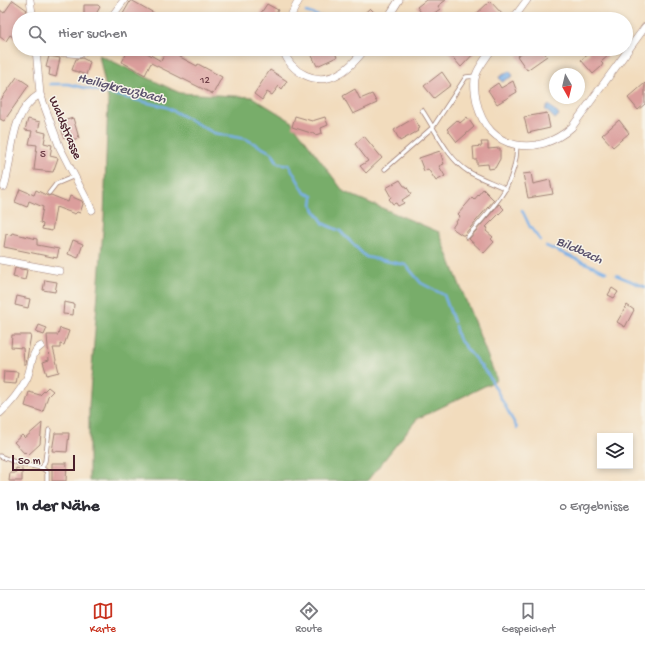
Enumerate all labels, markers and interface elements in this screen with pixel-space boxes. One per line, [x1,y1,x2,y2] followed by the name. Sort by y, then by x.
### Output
[12,12,633,56] search box
[26,23,48,45] icon: search
[58,25,127,43] text: Hier suchen
[549,68,585,104] north arrow
[75,70,168,109] water label: Heiligkreuzbach
[199,75,211,87] house number: 12
[45,94,85,162] street label: Waldstrasse
[40,149,46,161] house number: 5
[553,234,605,269] water label: Bildbach
[597,433,633,469] map controls
[597,433,633,469] button: layers
[12,453,75,472] scale bar
[18,456,40,468] text: 50 m
[16,497,99,517] text: In der Nähe
[560,500,629,515] text: 0 Ergebnisse
[90,600,116,636] tab: Karte
[295,600,322,636] tab: Route
[501,600,555,636] tab: Gespeichert

